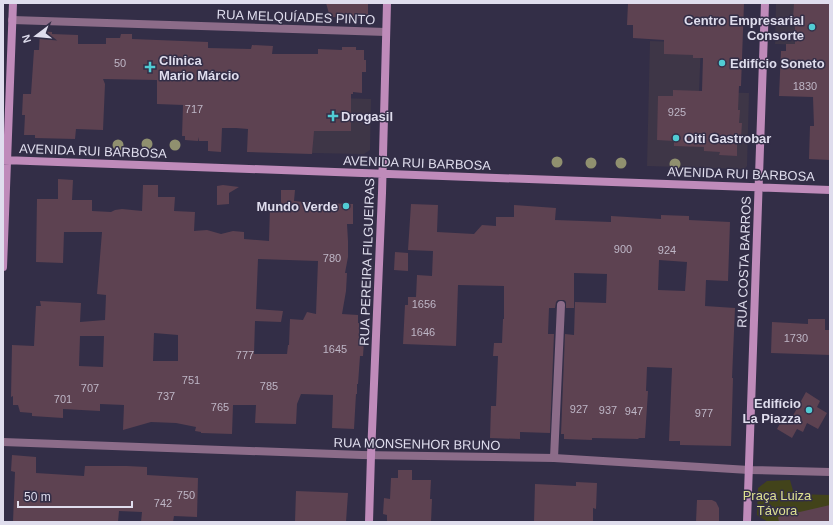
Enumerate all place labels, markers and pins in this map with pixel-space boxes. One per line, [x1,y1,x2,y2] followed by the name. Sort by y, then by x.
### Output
[684,13,804,43] place label: Centro Empresarial Consorte
[807,22,817,32] marker: Centro Empresarial Consorte
[159,53,239,83] place label: Clínica Mario Márcio
[730,56,825,71] place label: Edifício Soneto
[717,58,727,68] marker: Edifício Soneto
[144,61,156,73] marker: Clínica Mario Márcio
[341,109,393,124] place label: Drogasil
[328,111,338,121] marker: Drogasil
[684,131,771,146] place label: Oiti Gastrobar
[671,133,681,143] marker: Oiti Gastrobar
[256,199,338,214] place label: Mundo Verde
[341,201,351,211] marker: Mundo Verde
[742,396,802,426] place label: Edifício La Piazza
[804,405,814,415] marker: Edifício La Piazza

